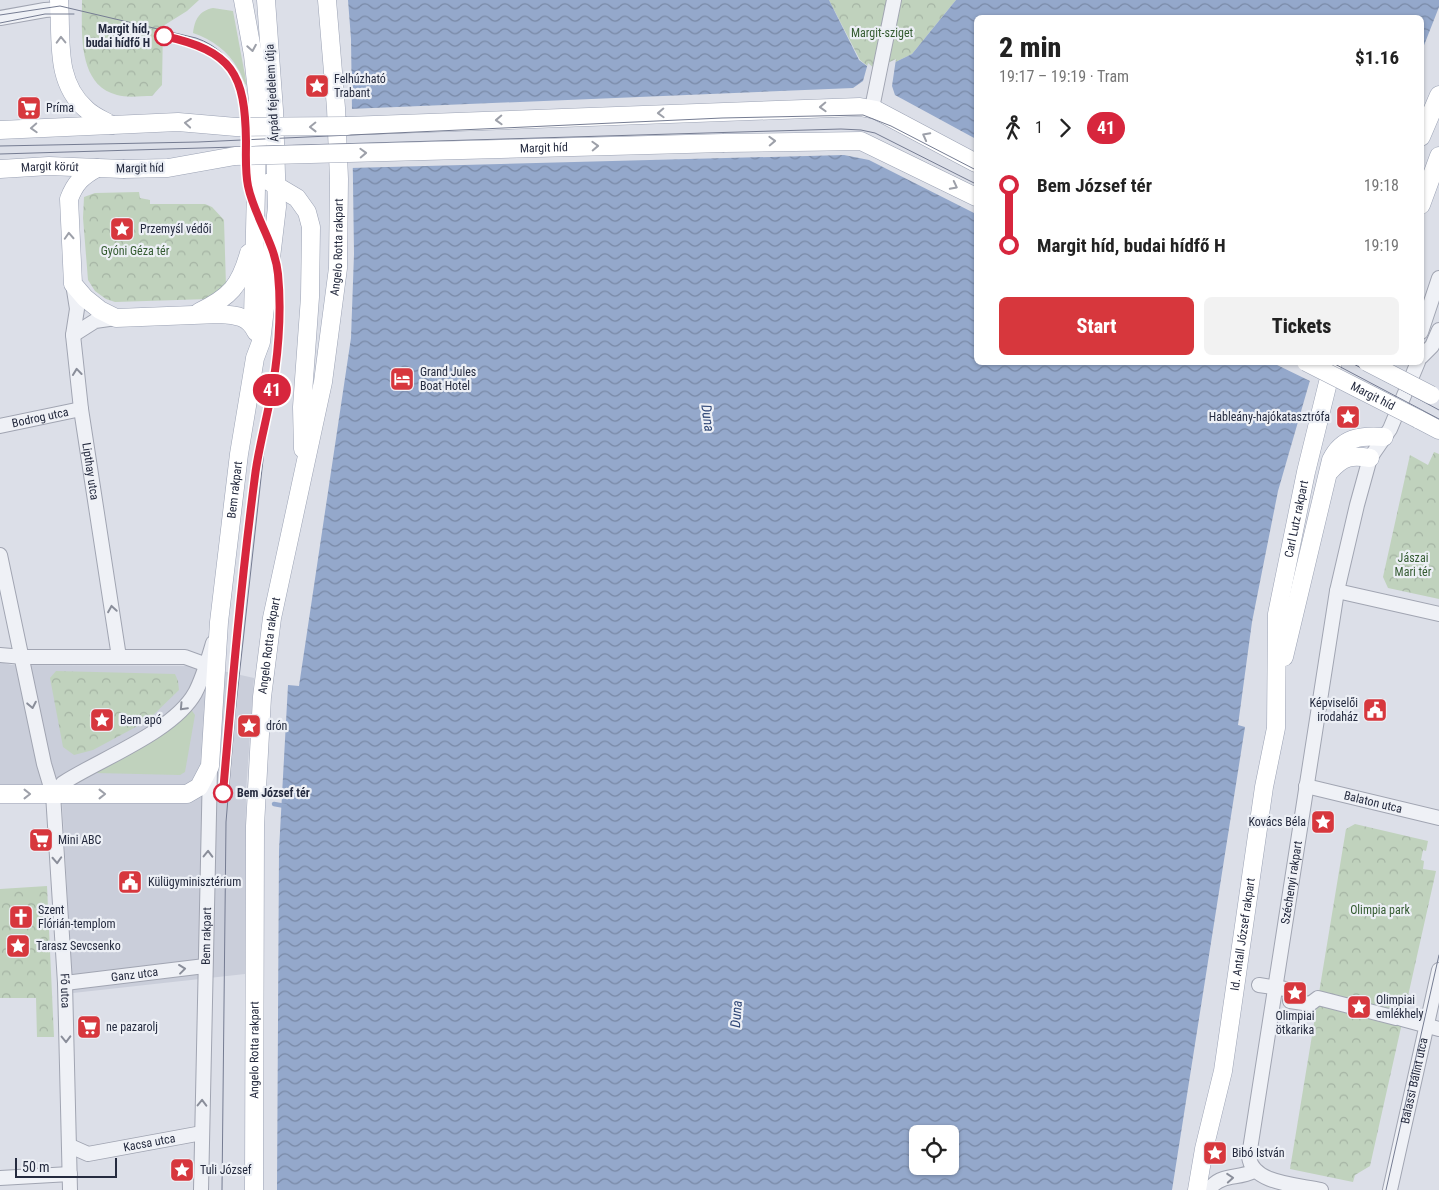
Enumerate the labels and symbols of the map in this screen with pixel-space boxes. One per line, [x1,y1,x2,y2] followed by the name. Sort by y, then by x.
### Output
[86,22,150,50] place label: Margit híd, budai hídfő H
[154,26,174,46] marker: Margit híd, budai hídfő H
[851,26,914,40] park label: Margit-sziget
[56,36,66,44] one-way arrow
[261,43,282,142] street label: Árpád fejedelem útja
[246,44,256,52] one-way arrow
[334,72,386,100] place label: Felhúzható Trabant
[304,73,330,99] place icon: Felhúzható Trabant
[16,95,42,121] supermarket icon: Príma
[46,101,74,115] place label: Príma
[819,102,827,112] one-way arrow
[657,108,665,119] one-way arrow
[494,114,502,125] one-way arrow
[184,117,192,128] one-way arrow
[309,122,316,132] one-way arrow
[30,123,38,134] one-way arrow
[923,132,932,142] one-way arrow
[769,136,777,146] one-way arrow
[520,140,568,155] street label: Margit híd
[592,141,600,151] one-way arrow
[359,147,367,158] one-way arrow
[21,159,80,175] street label: Margit körút
[116,161,164,175] street label: Margit híd
[949,180,958,190] one-way arrow
[327,198,346,297] street label: Angelo Rotta rakpart
[109,216,135,242] place icon: Przemyśl védői
[140,222,212,236] place label: Przemyśl védői
[64,231,75,239] one-way arrow
[101,244,170,258] park label: Gyóni Géza tér
[420,365,476,393] place label: Grand Jules Boat Hotel
[389,366,415,392] hotel icon: Grand Jules Boat Hotel
[72,368,83,376] one-way arrow
[250,374,294,406] line badge: 41
[1348,379,1397,413] street label: Margit híd
[698,403,718,433] water label: Duna
[1335,404,1361,430] place icon: Hableány-hajókatasztrófa
[11,405,70,430] street label: Bodrog utca
[1209,410,1330,424] place label: Hableány-hajókatasztrófa
[79,442,102,501] street label: Lipthay utca
[224,460,245,519] street label: Bem rakpart
[1282,479,1311,559] street label: Carl Lutz rakpart
[1395,551,1432,579] park label: Jászai Mari tér
[255,596,283,695] street label: Angelo Rotta rakpart
[107,605,118,613] one-way arrow
[1310,696,1358,724] place label: Képviselői irodaház
[1362,697,1388,723] public building icon: Képviselői irodaház
[26,701,37,710] one-way arrow
[180,701,189,710] one-way arrow
[89,707,115,733] place icon: Bem apó
[120,713,162,727] place label: Bem apó
[236,713,262,739] place icon: drón
[266,719,288,733] place label: drón
[213,783,233,803] marker: Bem József tér
[237,786,310,800] place label: Bem József tér
[98,788,106,799] one-way arrow
[1343,788,1404,816] street label: Balaton utca
[23,789,31,799] one-way arrow
[1310,809,1336,835] place icon: Kovács Béla
[1248,815,1306,829] place label: Kovács Béla
[28,827,54,853] supermarket icon: Mini ABC
[58,833,102,847] place label: Mini ABC
[1278,839,1305,925] street label: Széchenyi rakpart
[202,849,213,857] one-way arrow
[52,856,63,864] one-way arrow
[117,869,143,895] public building icon: Külügyminisztérium
[148,875,241,889] place label: Külügyminisztérium
[1228,877,1258,992] street label: Id. Antall József rakpart
[38,903,115,931] place label: Szent Flórián-templom
[1350,903,1410,917] park label: Olimpia park
[8,904,34,930] church icon: Szent Flórián-templom
[199,907,214,965] street label: Bem rakpart
[5,933,31,959] place icon: Tarasz Sevcsenko
[36,939,121,953] place label: Tarasz Sevcsenko
[179,964,187,975] one-way arrow
[110,965,159,984] street label: Ganz utca
[57,973,73,1009] street label: Fő utca
[1282,980,1308,1006] place icon: Olimpiai ötkarika
[1376,993,1424,1021] place label: Olimpiai emlékhely
[1346,994,1372,1020] place icon: Olimpiai emlékhely
[727,1000,745,1028] water label: Duna
[247,1001,262,1099] street label: Angelo Rotta rakpart
[1276,1009,1314,1037] place label: Olimpiai ötkarika
[76,1014,102,1040] supermarket icon: ne pazarolj
[106,1020,158,1034] place label: ne pazarolj
[61,1036,71,1044] one-way arrow
[1398,1036,1431,1125] street label: Balassi Bálint utca
[197,1098,208,1106] one-way arrow
[122,1131,177,1154] street label: Kacsa utca
[1202,1140,1228,1166] place icon: Bibó István
[1232,1146,1285,1160] place label: Bibó István
[15,1155,118,1178] scale bar
[169,1157,195,1183] place icon: Tuli József
[200,1163,252,1177] place label: Tuli József
[1227,1172,1235,1183] one-way arrow

